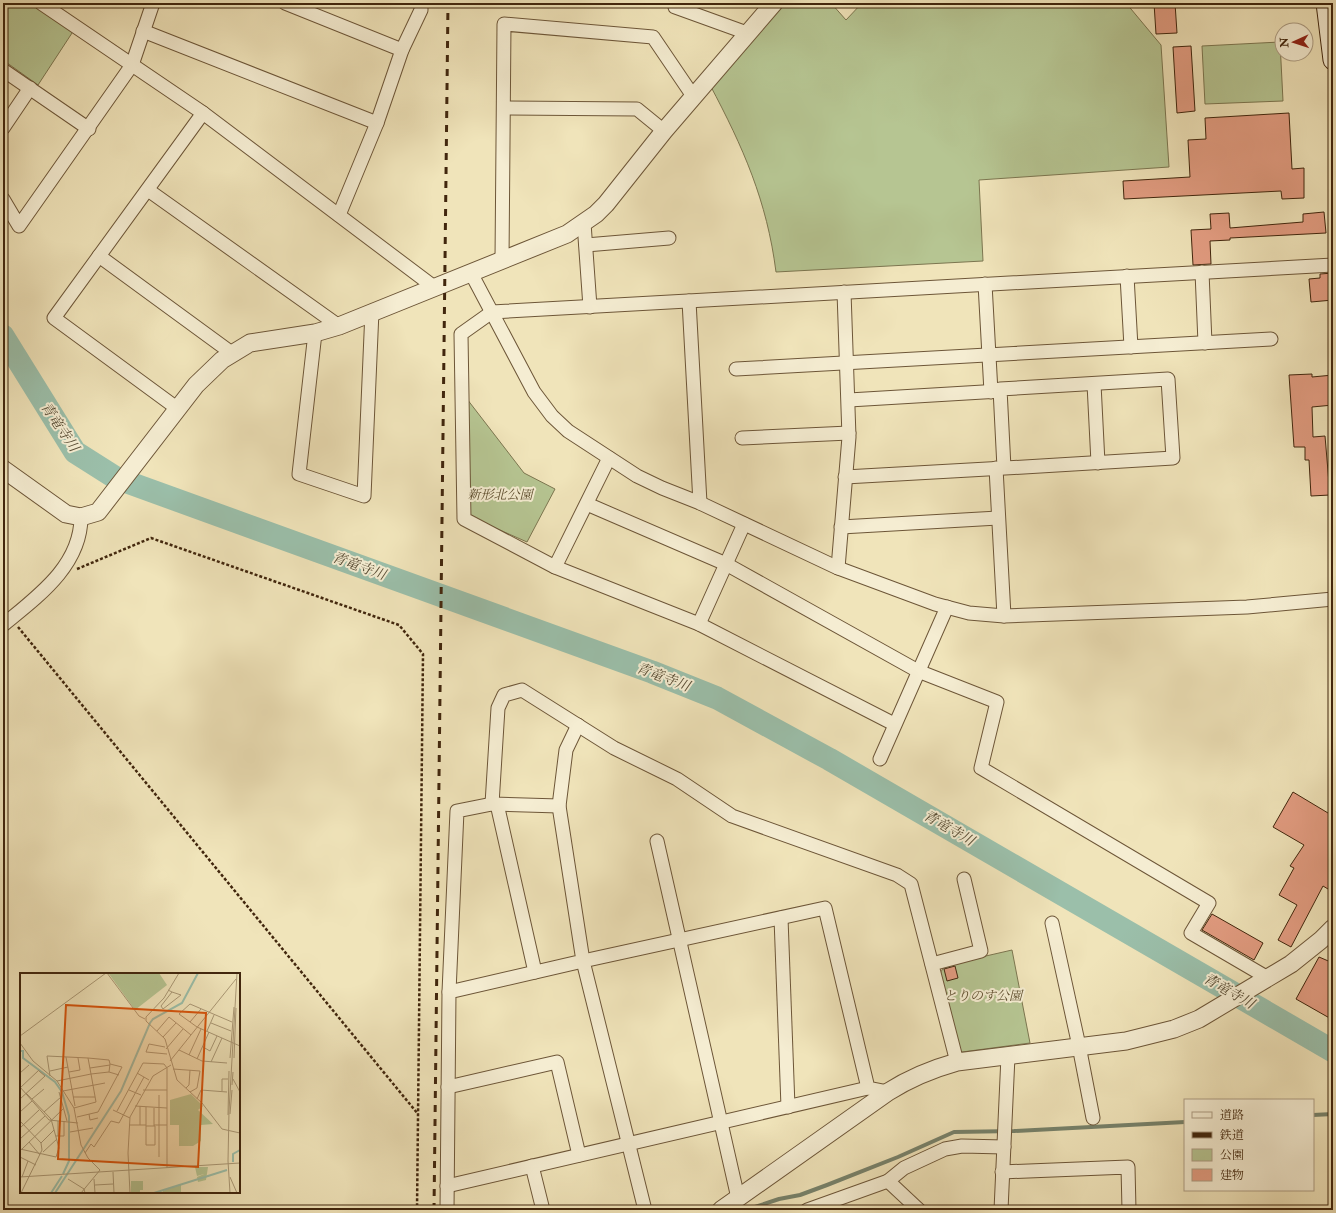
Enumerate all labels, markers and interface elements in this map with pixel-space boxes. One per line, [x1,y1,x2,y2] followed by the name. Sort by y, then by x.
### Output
[1274,22,1314,62] north arrow
[1278,36,1291,49] text: N
[37,399,84,457] water label: 青竜寺川
[467,487,534,503] park label: 新形北公園
[330,548,390,584] water label: 青竜寺川
[634,659,694,696] water label: 青竜寺川
[921,807,979,850] water label: 青竜寺川
[1201,970,1259,1013] water label: 青竜寺川
[20,973,240,1193] inset map
[944,988,1024,1004] park label: とりのす公園
[1184,1099,1314,1191] legend
[1220,1108,1244,1123] text: 道路
[1219,1128,1244,1143] text: 鉄道
[1220,1148,1244,1163] text: 公園
[1220,1168,1244,1183] text: 建物

